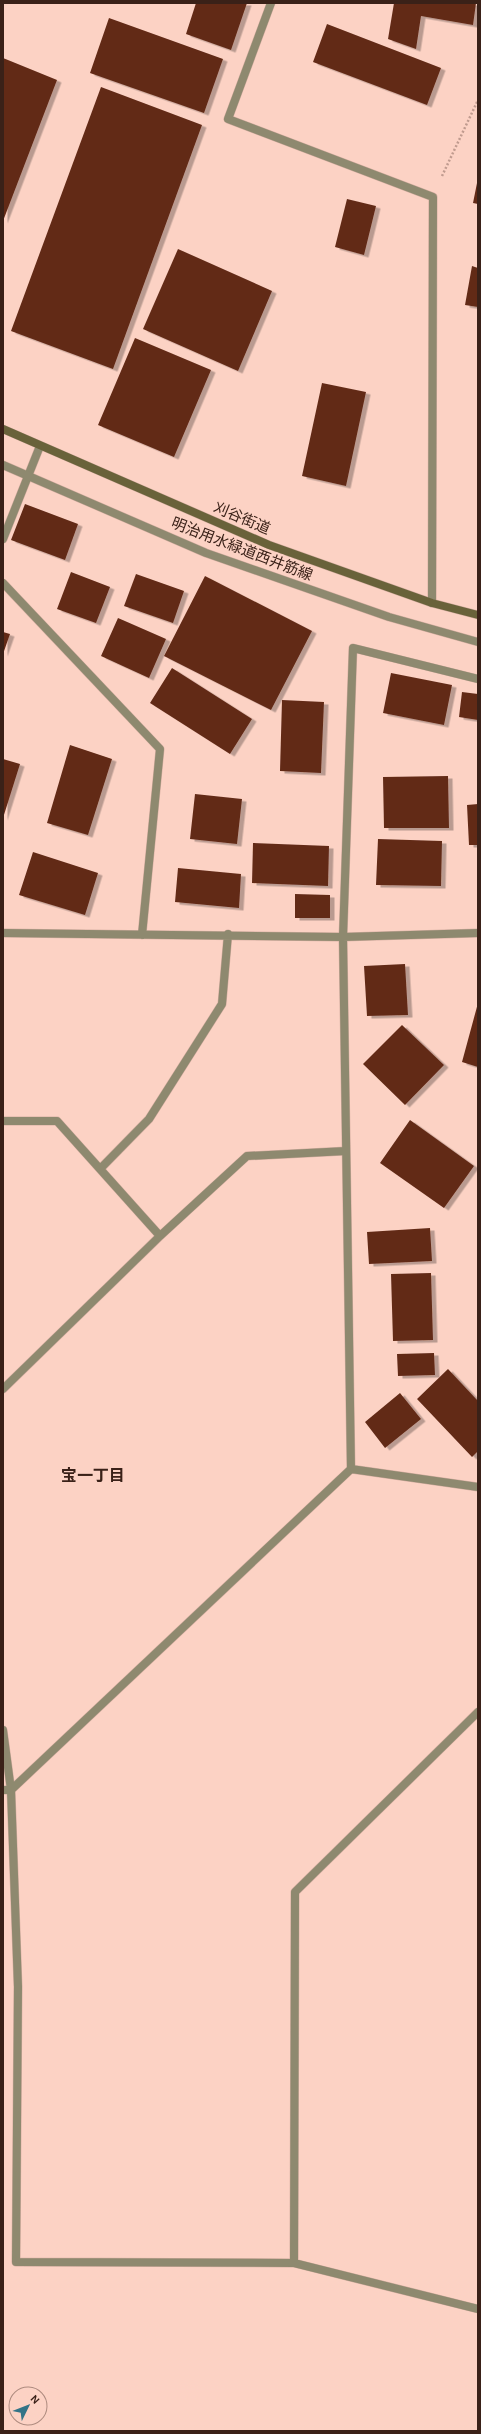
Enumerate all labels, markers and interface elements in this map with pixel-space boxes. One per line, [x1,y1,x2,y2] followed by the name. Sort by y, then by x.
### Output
[211,498,273,538] street label: 刈谷街道
[169,514,315,584] street label: 明治用水緑道西井筋線
[61,1466,125,1485] district label: 宝一丁目
[8,2386,48,2426] north arrow
[28,2392,42,2407] text: N

